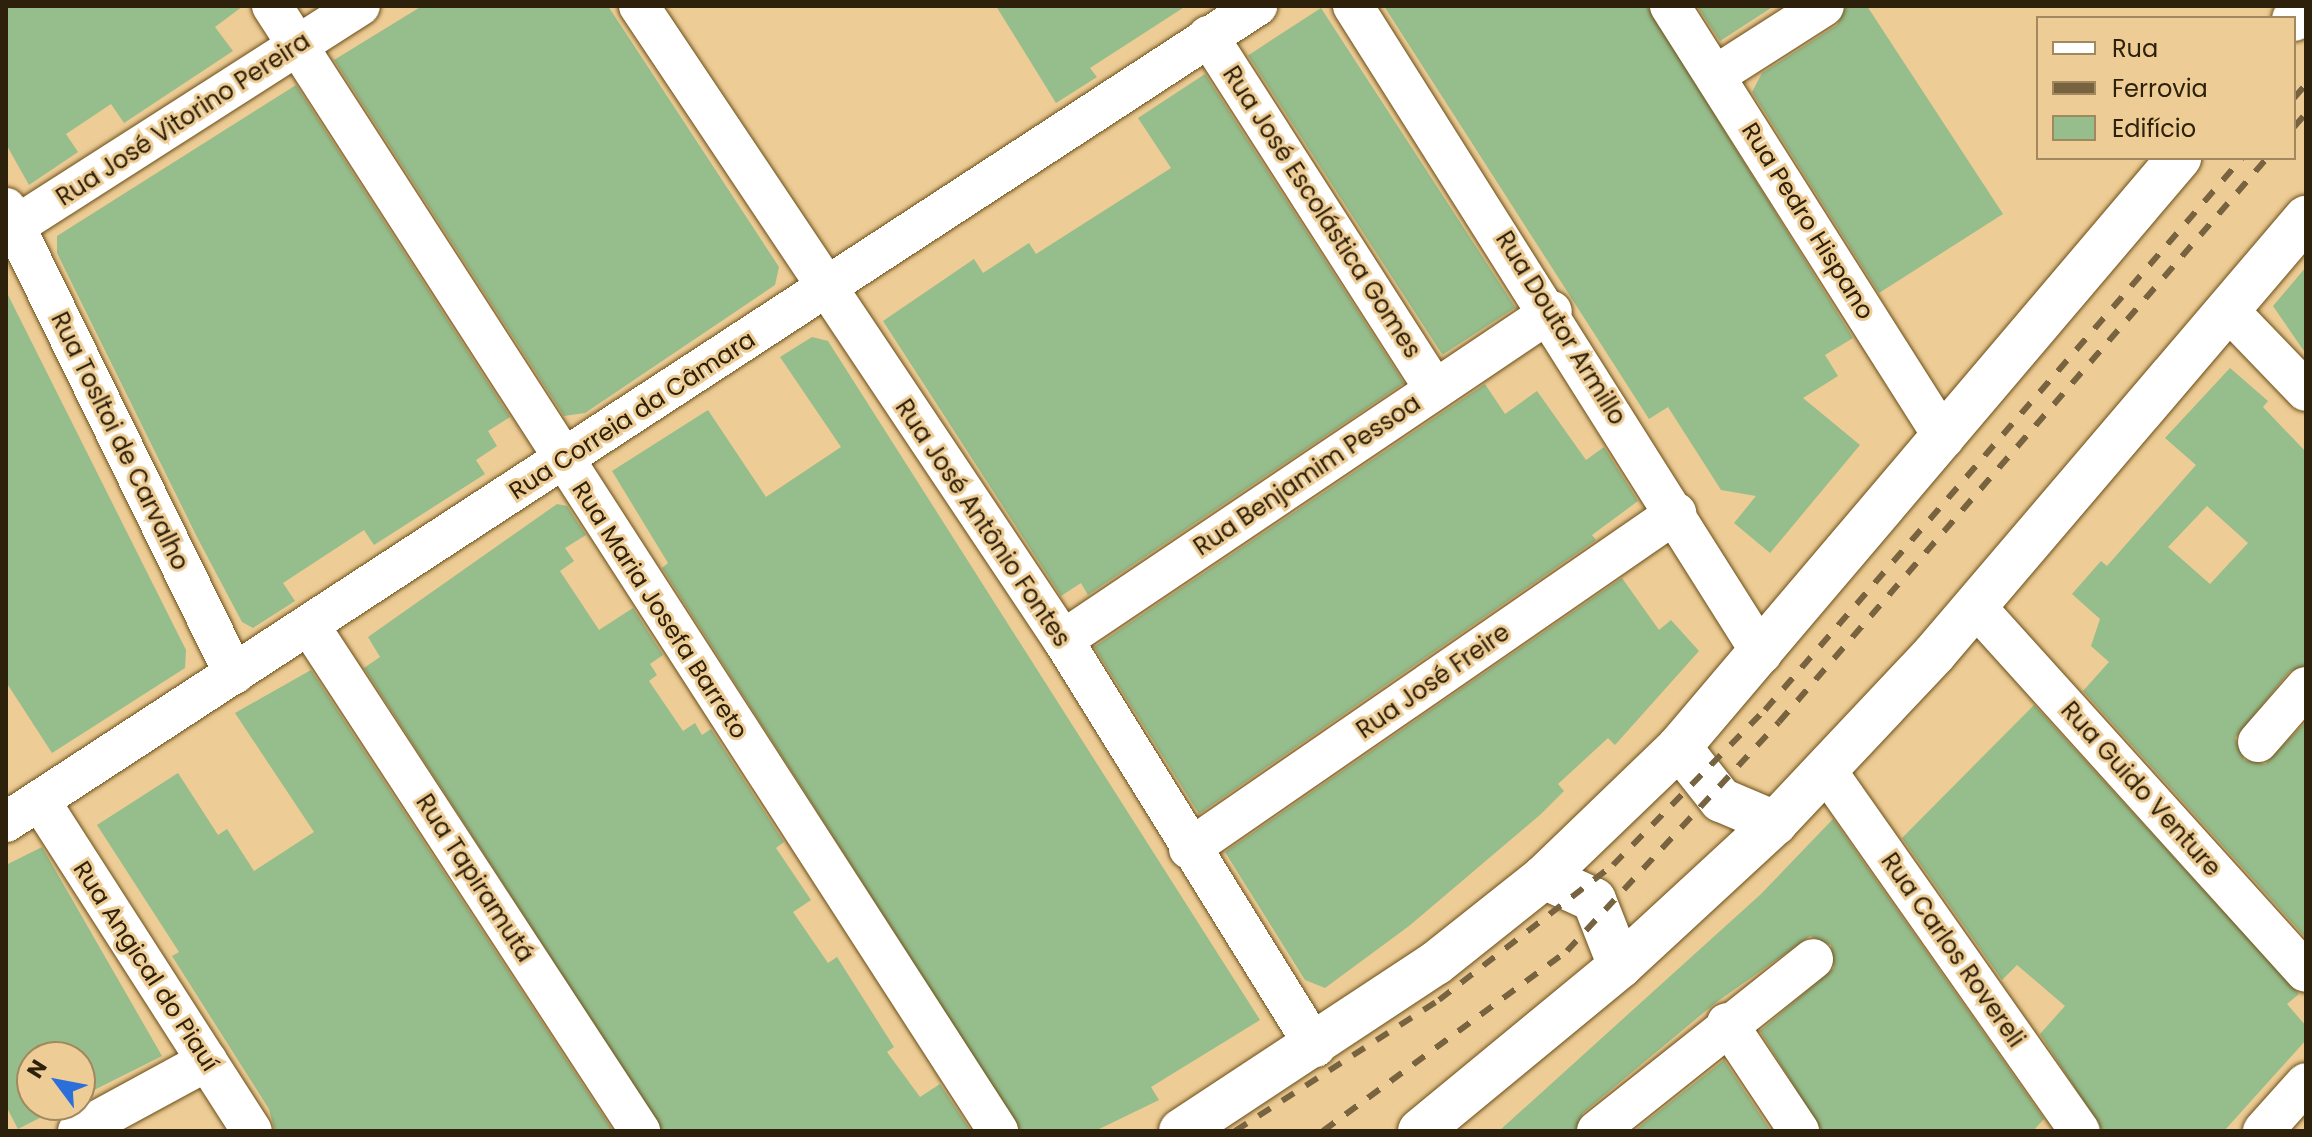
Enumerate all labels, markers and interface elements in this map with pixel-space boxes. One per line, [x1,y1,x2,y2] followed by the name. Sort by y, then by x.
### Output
[2036,16,2296,160] legend
[51,26,315,212] street label: Rua José Vitorino Pereira
[2112,32,2158,65] text: Rua
[1217,61,1427,363] street label: Rua José Escolástica Gomes
[2112,72,2208,105] text: Ferrovia
[2112,112,2196,145] text: Edifício
[1736,117,1880,325] street label: Rua Pedro Hispano
[1490,226,1632,430] street label: Rua Doutor Armillo
[45,307,195,575] street label: Rua Tosltoi de Carvalho
[504,325,760,505] street label: Rua Correia da Câmara
[1188,388,1426,562] street label: Rua Benjamim Pessoa
[889,394,1077,652] street label: Rua José Antônio Fontes
[566,476,754,744] street label: Rua Maria Josefa Barreto
[1351,618,1515,744] street label: Rua José Freire
[2055,696,2227,882] street label: Rua Guido Venture
[410,789,540,967] street label: Rua Tapiramutá
[1875,847,2031,1053] street label: Rua Carlos Rovereli
[67,856,225,1076] street label: Rua Angical do Piauí
[16,1041,96,1121] north arrow
[19,1054,54,1084] text: N

